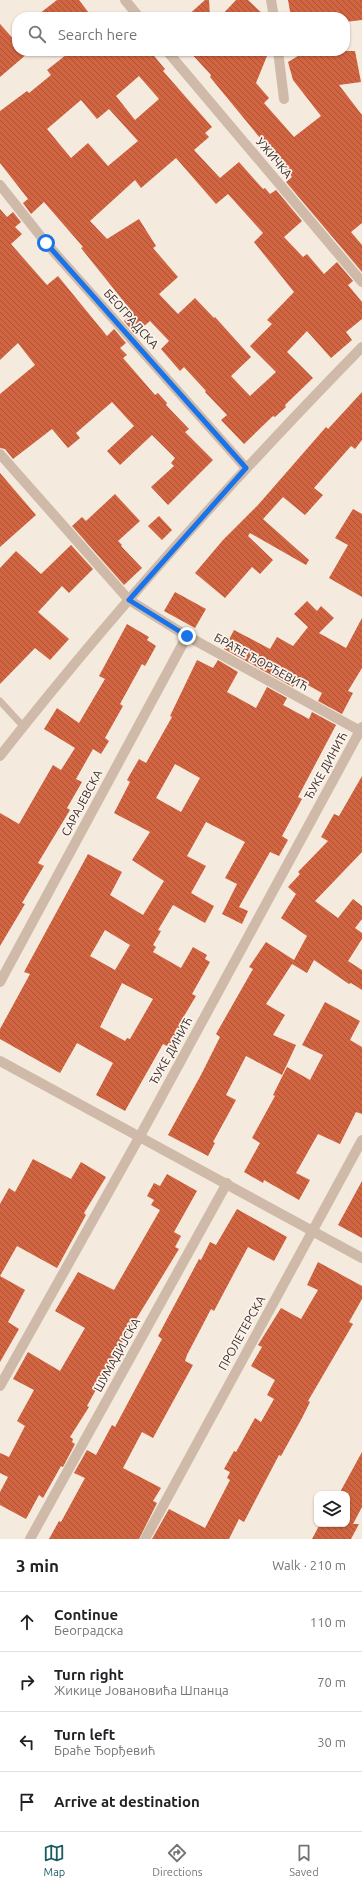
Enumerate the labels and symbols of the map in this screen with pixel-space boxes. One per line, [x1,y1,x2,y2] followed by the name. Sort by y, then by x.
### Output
[254,135,295,181] street label: УЖИЧКА
[37,234,55,252] route start
[101,286,161,351] street label: БЕОГРАДСКА
[178,627,196,645] route end
[212,630,311,693] street label: БРАЋЕ ЂОРЂЕВИЋ
[302,730,350,802] street label: ЂУКЕ ДИНИЋ
[59,767,105,838] street label: САРАЈЕВСКА
[147,1015,195,1087] street label: ЂУКЕ ДИНИЋ
[216,1293,267,1372] street label: ПРОЛЕТЕРСКА
[91,1315,142,1394] street label: ШУМАДИЈСКА

